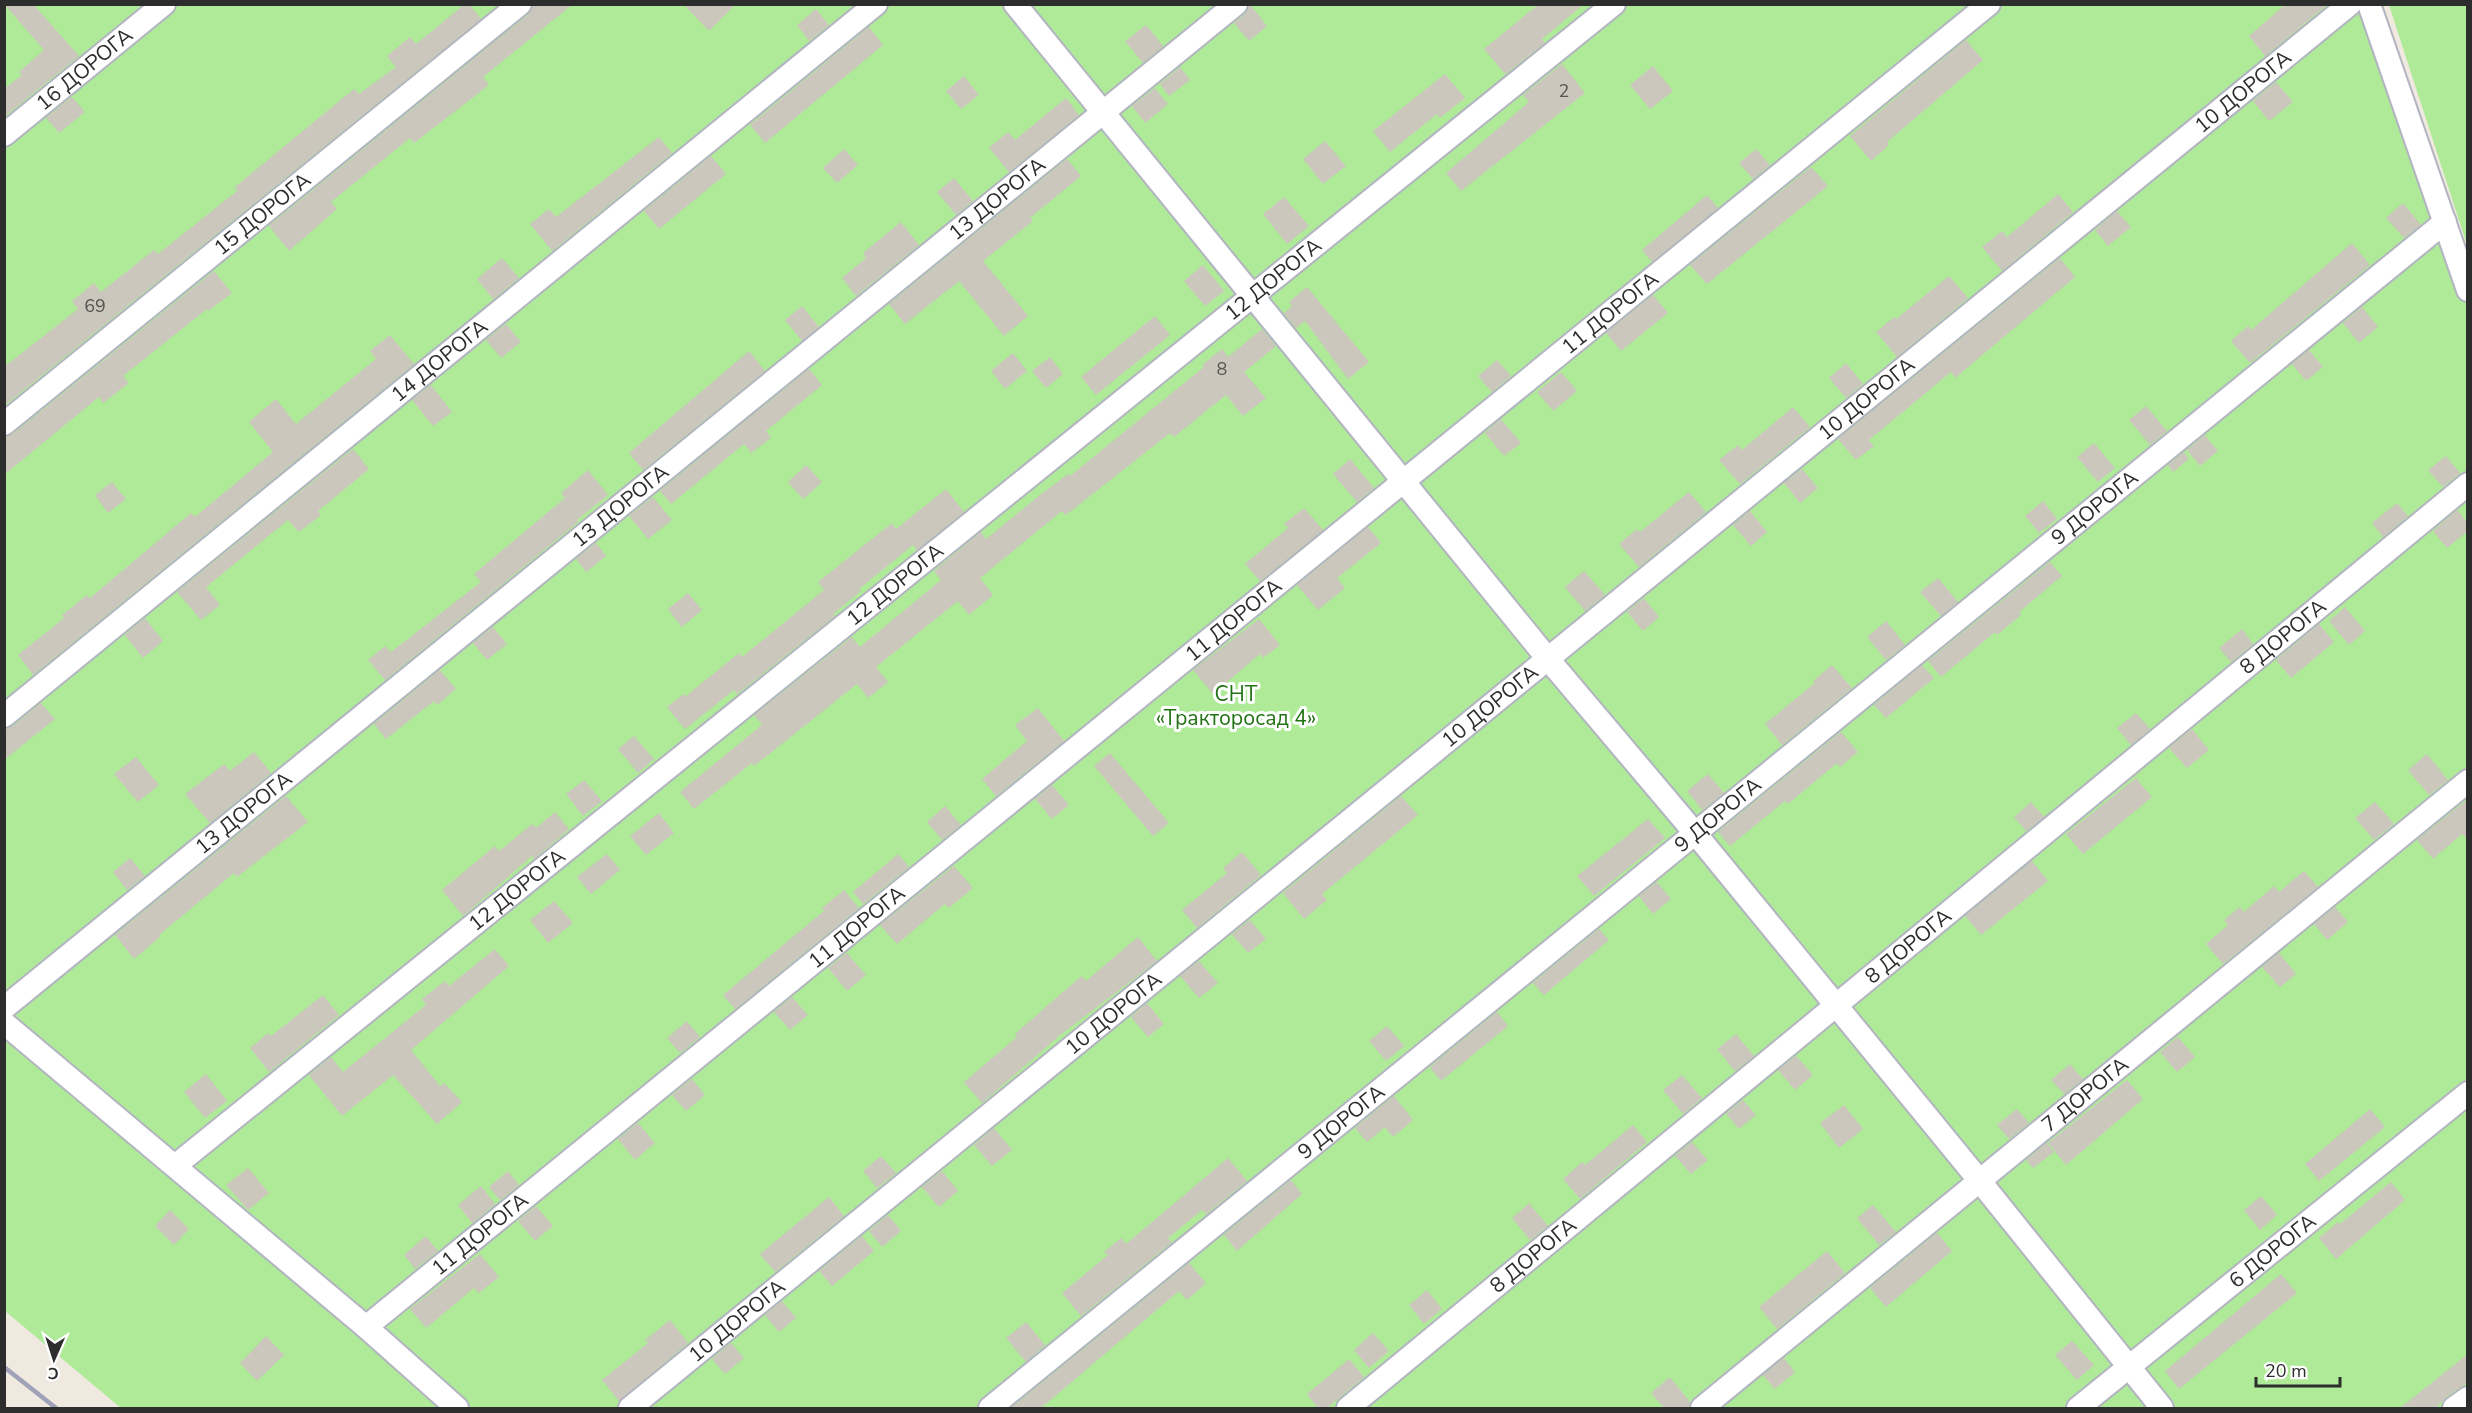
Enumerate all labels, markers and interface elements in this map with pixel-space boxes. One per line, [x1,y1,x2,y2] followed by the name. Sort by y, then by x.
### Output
[30,21,139,117] street label: 16 ДОРОГА
[2189,44,2297,139] street label: 10 ДОРОГА
[1559,79,1569,103] house number: 2
[943,151,1051,247] street label: 13 ДОРОГА
[208,166,317,262] street label: 15 ДОРОГА
[1219,232,1327,327] street label: 12 ДОРОГА
[1556,265,1664,361] street label: 11 ДОРОГА
[84,294,106,318] house number: 69
[385,313,494,408] street label: 14 ДОРОГА
[1812,351,1921,447] street label: 10 ДОРОГА
[1217,357,1227,381] house number: 8
[566,458,675,554] street label: 13 ДОРОГА
[2045,464,2144,552] street label: 9 ДОРОГА
[841,537,949,632] street label: 12 ДОРОГА
[1179,572,1288,668] street label: 11 ДОРОГА
[2234,593,2332,681] street label: 8 ДОРОГА
[1436,658,1544,754] street label: 10 ДОРОГА
[1156,680,1316,732] park label: СНТ «Тракторосад 4»
[189,765,298,861] street label: 13 ДОРОГА
[1668,771,1767,859] street label: 9 ДОРОГА
[462,842,571,938] street label: 12 ДОРОГА
[802,879,911,975] street label: 11 ДОРОГА
[1859,902,1957,990] street label: 8 ДОРОГА
[1059,966,1168,1061] street label: 10 ДОРОГА
[2036,1051,2134,1138] street label: 7 ДОРОГА
[1292,1078,1390,1166] street label: 9 ДОРОГА
[426,1186,534,1282] street label: 11 ДОРОГА
[2223,1207,2322,1295] street label: 6 ДОРОГА
[1484,1211,1582,1299] street label: 8 ДОРОГА
[683,1273,791,1369] street label: 10 ДОРОГА
[24,1329,84,1389] north arrow
[2256,1350,2340,1388] scale bar
[2265,1359,2307,1383] text: 20 m
[47,1362,59,1384] text: С

